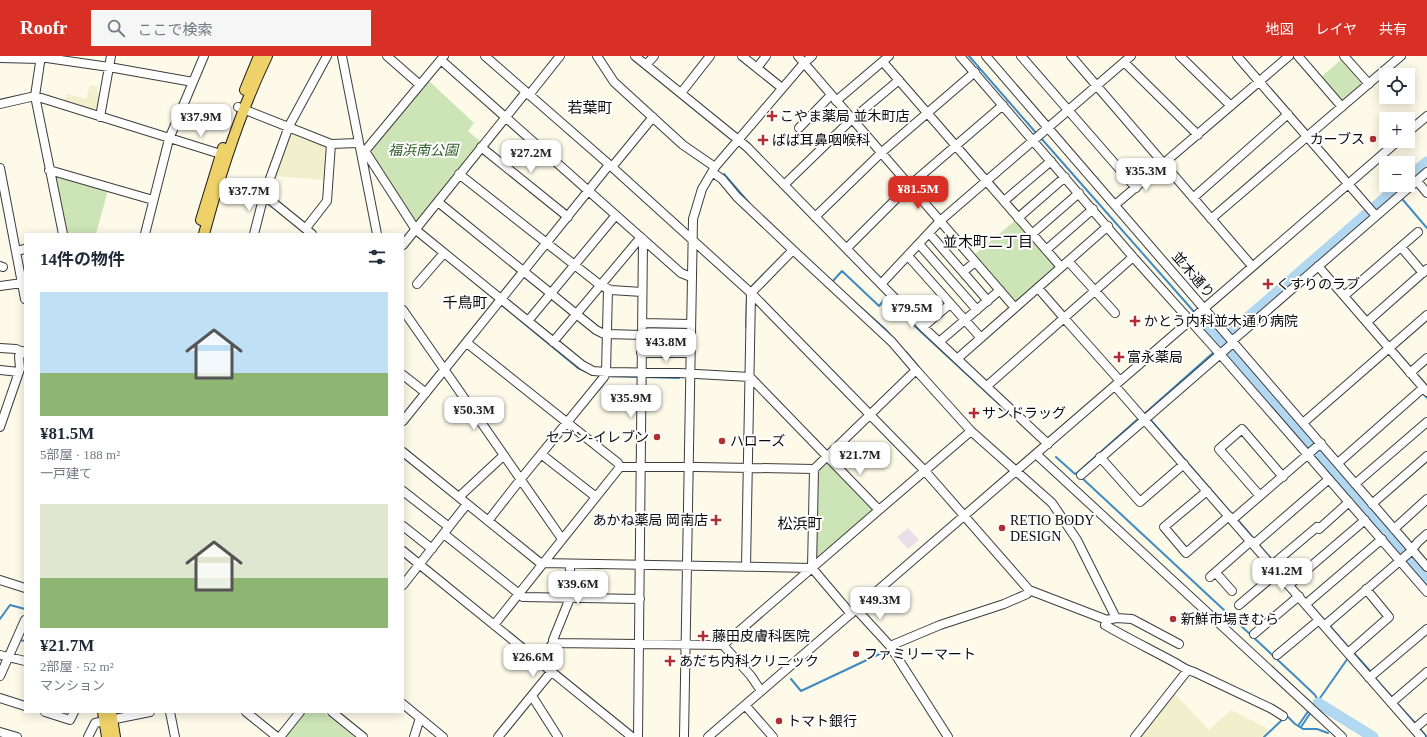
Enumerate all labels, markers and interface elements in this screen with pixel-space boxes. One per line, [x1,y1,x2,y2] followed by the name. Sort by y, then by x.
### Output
[91,10,371,46] search box
[20,17,67,38] text: Roofr
[105,17,127,39] icon: search
[137,22,213,38] text: ここで検索
[1265,22,1293,37] text: 地図
[1315,22,1357,37] text: レイヤ
[1379,22,1407,37] text: 共有
[1379,68,1415,192] map controls
[1379,68,1415,104] button: locate
[567,100,613,116] district label: 若葉町
[168,104,234,138] pin: ¥37.9M
[180,109,222,124] text: ¥37.9M
[780,109,910,124] place label: こやま薬局 並木町店
[767,111,777,121] marker: こやま薬局 並木町店
[1379,112,1415,148] button: +
[1310,131,1365,147] place label: カーブス
[772,133,870,148] place label: ばば耳鼻咽喉科
[757,134,769,146] marker: ばば耳鼻咽喉科
[1368,134,1378,144] marker: カーブス
[498,140,564,174] pin: ¥27.2M
[388,143,460,158] park label: 福浜南公園
[510,145,552,160] text: ¥27.2M
[1379,156,1415,192] button: −
[1113,158,1179,192] pin: ¥35.3M
[1125,163,1167,178] text: ¥35.3M
[885,176,951,210] pin: ¥81.5M
[216,178,282,212] pin: ¥37.7M
[897,181,939,196] text: ¥81.5M
[228,183,270,198] text: ¥37.7M
[943,234,1033,250] district label: 並木町二丁目
[366,246,388,268] icon: filters
[1169,249,1217,301] street label: 並木通り
[40,250,125,269] text: 14件の物件
[1276,276,1360,292] place label: くすりのラブ
[1263,279,1273,289] marker: くすりのラブ
[442,295,488,311] district label: 千鳥町
[879,295,945,329] pin: ¥79.5M
[891,300,933,315] text: ¥79.5M
[1144,314,1298,329] place label: かとう内科並木通り病院
[1129,315,1141,327] marker: かとう内科並木通り病院
[178,318,250,390] icon: home
[633,329,699,363] pin: ¥43.8M
[645,334,687,349] text: ¥43.8M
[1127,350,1183,365] place label: 富永薬局
[1114,352,1124,362] marker: 富永薬局
[598,385,664,419] pin: ¥35.9M
[610,390,652,405] text: ¥35.9M
[441,397,507,431] pin: ¥50.3M
[453,402,495,417] text: ¥50.3M
[982,406,1066,421] place label: サンドラッグ
[969,408,979,418] marker: サンドラッグ
[40,424,94,443] text: ¥81.5M
[546,429,649,445] place label: セブン-イレブン
[652,432,662,442] marker: セブン-イレブン
[730,433,785,449] place label: ハローズ
[717,436,727,446] marker: ハローズ
[827,442,893,476] pin: ¥21.7M
[40,447,120,462] text: 5部屋 · 188 m²
[839,447,881,462] text: ¥21.7M
[40,466,92,481] text: 一戸建て
[593,513,708,528] place label: あかね薬局 岡南店
[1010,513,1094,544] place label: RETIO BODY DESIGN
[711,515,721,525] marker: あかね薬局 岡南店
[777,516,823,532] district label: 松浜町
[997,523,1007,533] marker: RETIO BODY DESIGN
[178,530,250,602] icon: home
[1249,558,1315,592] pin: ¥41.2M
[1261,563,1303,578] text: ¥41.2M
[545,571,611,605] pin: ¥39.6M
[557,576,599,591] text: ¥39.6M
[847,587,913,621] pin: ¥49.3M
[859,592,901,607] text: ¥49.3M
[1181,612,1279,627] place label: 新鮮市場きむら
[1168,614,1178,624] marker: 新鮮市場きむら
[712,629,810,644] place label: 藤田皮膚科医院
[697,630,709,642] marker: 藤田皮膚科医院
[40,636,94,655] text: ¥21.7M
[500,644,566,678] pin: ¥26.6M
[864,647,976,662] place label: ファミリーマート
[512,649,554,664] text: ¥26.6M
[851,649,861,659] marker: ファミリーマート
[679,654,819,669] place label: あだち内科クリニック
[664,655,676,667] marker: あだち内科クリニック
[40,659,114,674] text: 2部屋 · 52 m²
[40,678,105,693] text: マンション
[787,714,857,729] place label: トマト銀行
[774,716,784,726] marker: トマト銀行

